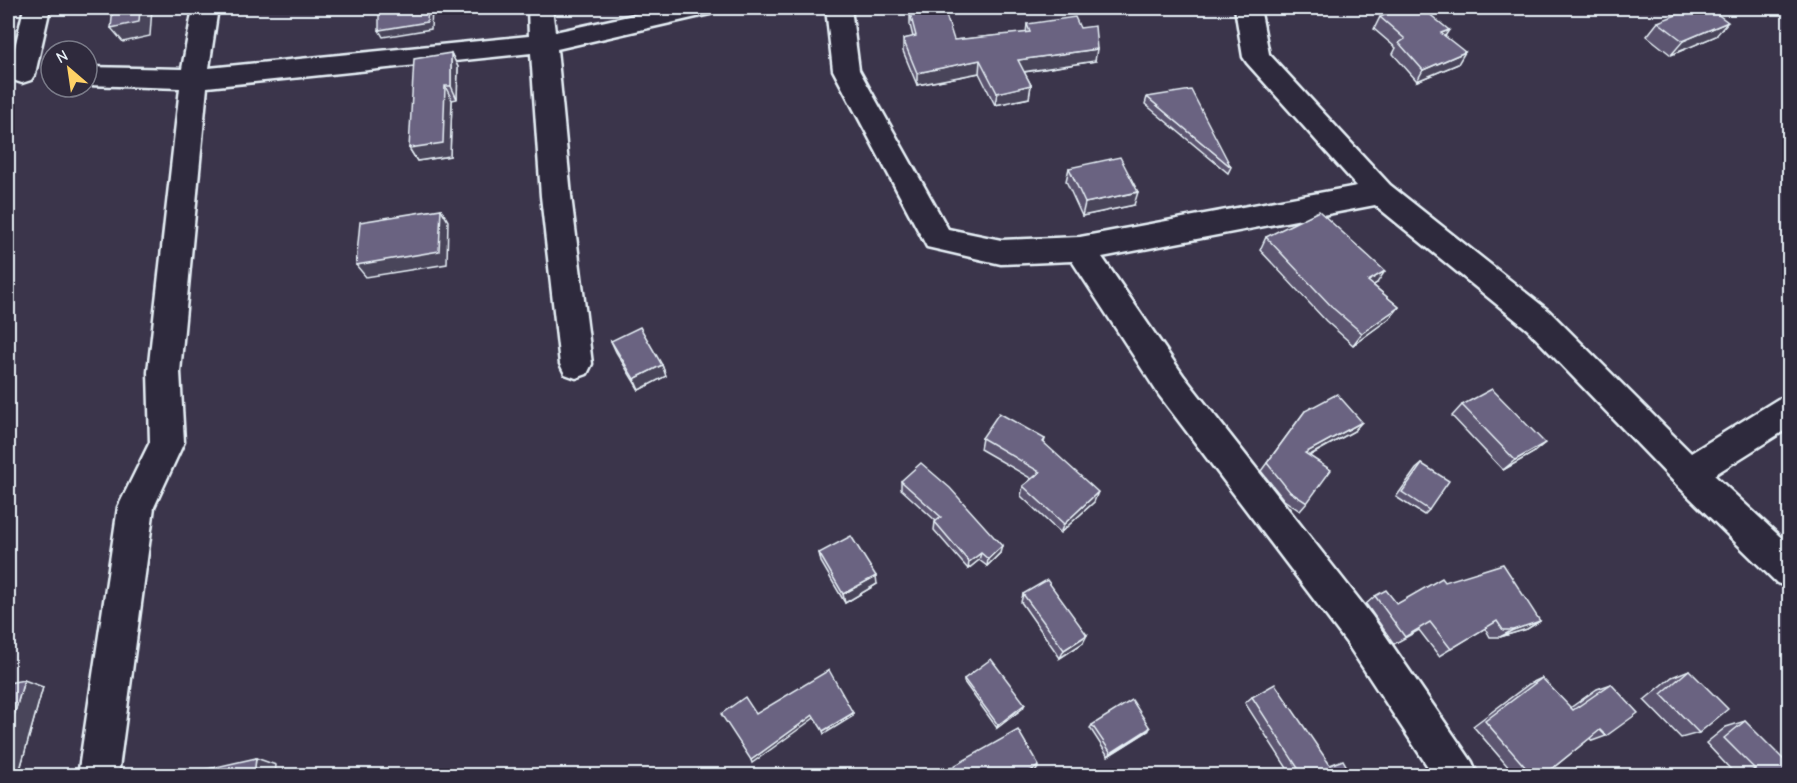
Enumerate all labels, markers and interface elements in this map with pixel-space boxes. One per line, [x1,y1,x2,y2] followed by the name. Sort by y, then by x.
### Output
[39,39,99,99] north arrow
[53,46,71,67] text: N

